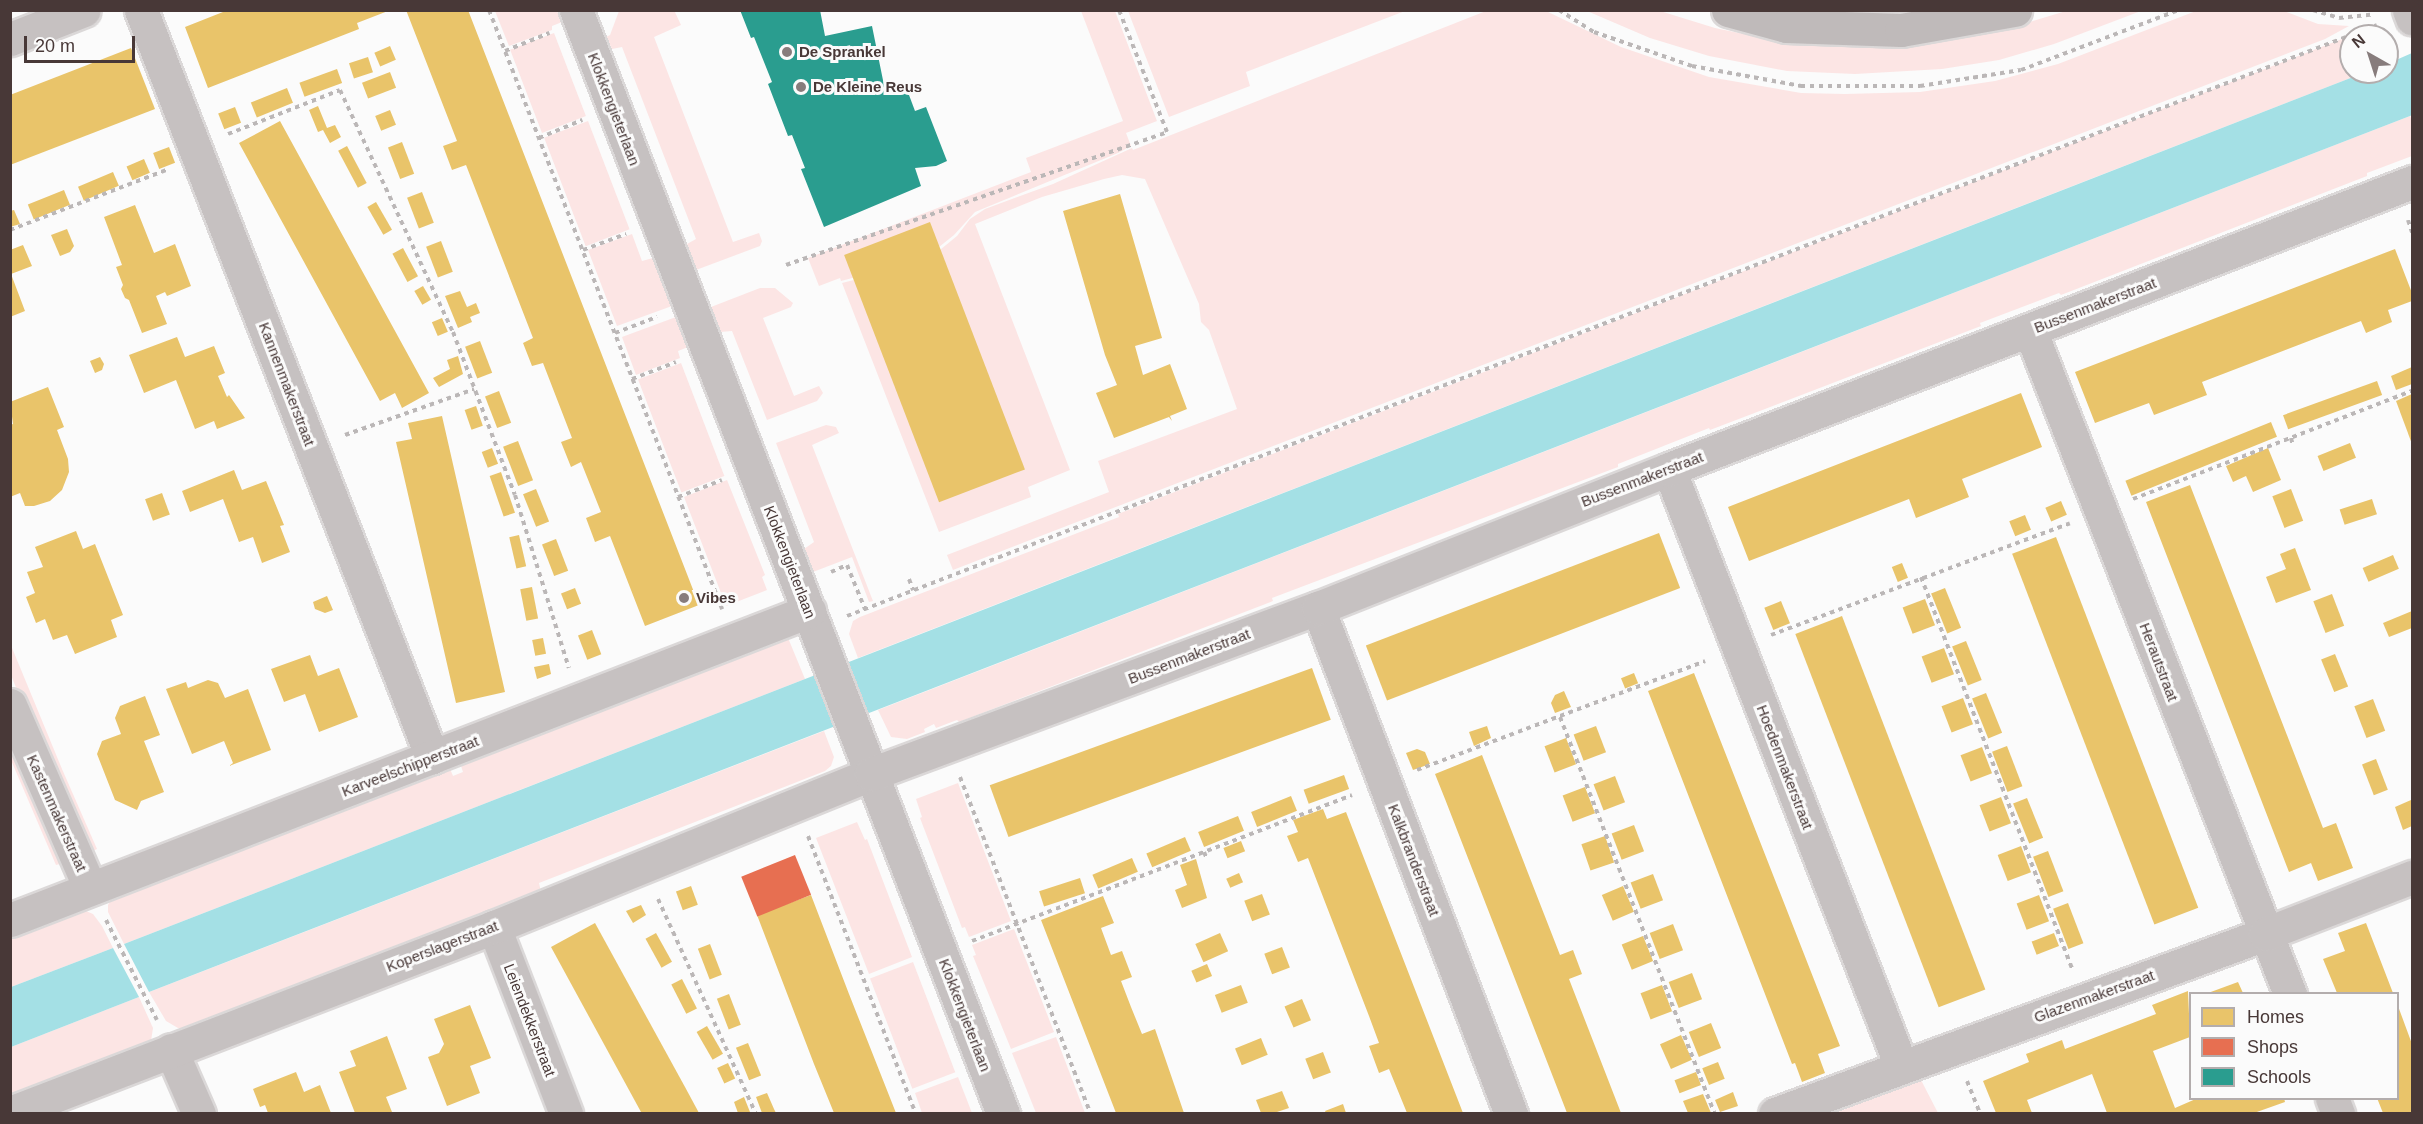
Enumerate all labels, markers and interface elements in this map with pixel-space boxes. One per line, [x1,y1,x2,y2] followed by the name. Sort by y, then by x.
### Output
[27,24,138,62] scale bar
[2339,24,2399,84] north arrow
[2349,31,2368,51] text: N
[35,36,75,56] text: 20 m
[799,43,886,61] place label: De Sprankel
[780,45,794,59] marker: De Sprankel
[584,50,644,168] street label: Klokkengieterlaan
[813,78,922,96] place label: De Kleine Reus
[794,80,808,94] marker: De Kleine Reus
[2031,273,2159,337] street label: Bussenmakerstraat
[255,320,319,448] street label: Kannenmakerstraat
[1578,447,1706,511] street label: Bussenmakerstraat
[760,503,820,621] street label: Klokkengieterlaan
[696,589,736,607] place label: Vibes
[677,591,691,605] marker: Vibes
[2136,620,2182,704] street label: Herautstraat
[1125,624,1253,688] street label: Bussenmakerstraat
[1753,702,1817,832] street label: Hoedenmakerstraat
[339,732,481,800] street label: Karveelschipperstraat
[23,752,91,874] street label: Kastenmakerstraat
[1384,802,1444,918] street label: Kalkbranderstraat
[384,916,500,976] street label: Koperslagerstraat
[935,956,995,1074] street label: Klokkengieterlaan
[500,961,560,1079] street label: Leiendekkerstraat
[2031,966,2157,1026] street label: Glazenmakerstraat
[2189,992,2399,1100] legend
[2247,1007,2304,1027] text: Homes
[2247,1037,2298,1057] text: Shops
[2247,1067,2311,1087] text: Schools

